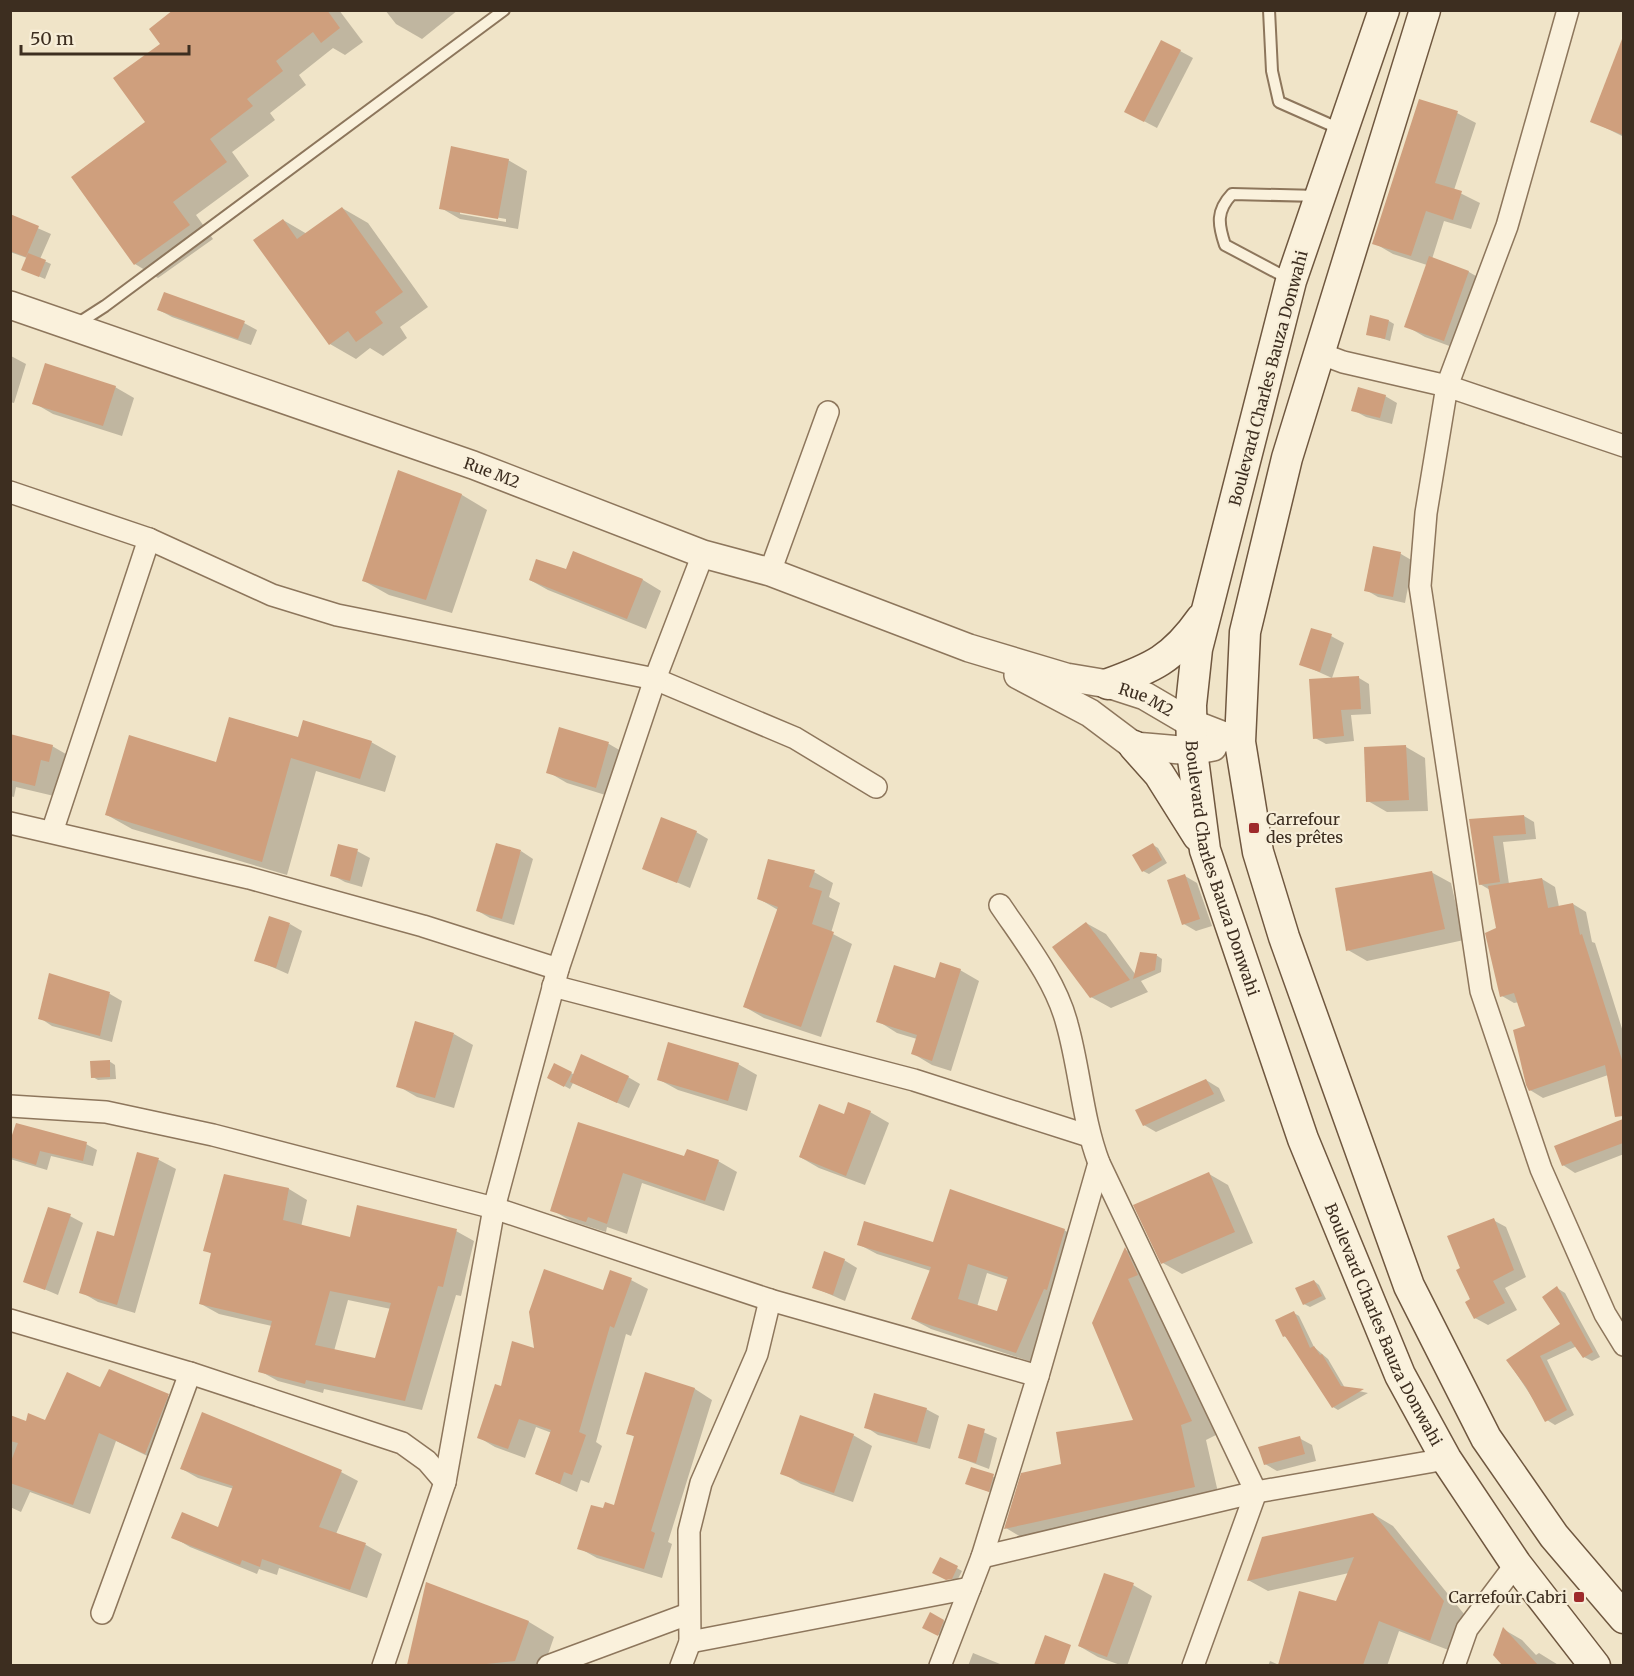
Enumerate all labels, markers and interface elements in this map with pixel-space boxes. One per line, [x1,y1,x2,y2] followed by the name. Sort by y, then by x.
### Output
[21,18,189,56] scale bar
[30,27,74,50] text: 50 m
[1224,248,1312,508] street label: Boulevard Charles Bauza Donwahi
[461,453,523,492] street label: Rue M2
[1116,678,1177,721] street label: Rue M2
[1182,740,1264,999] street label: Boulevard Charles Bauza Donwahi
[1266,809,1343,847] place label: Carrefour des prêtes
[1247,821,1261,835] marker: Carrefour des prêtes
[1320,1200,1447,1449] street label: Boulevard Charles Bauza Donwahi
[1448,1587,1567,1607] place label: Carrefour Cabri
[1572,1590,1586,1604] marker: Carrefour Cabri

